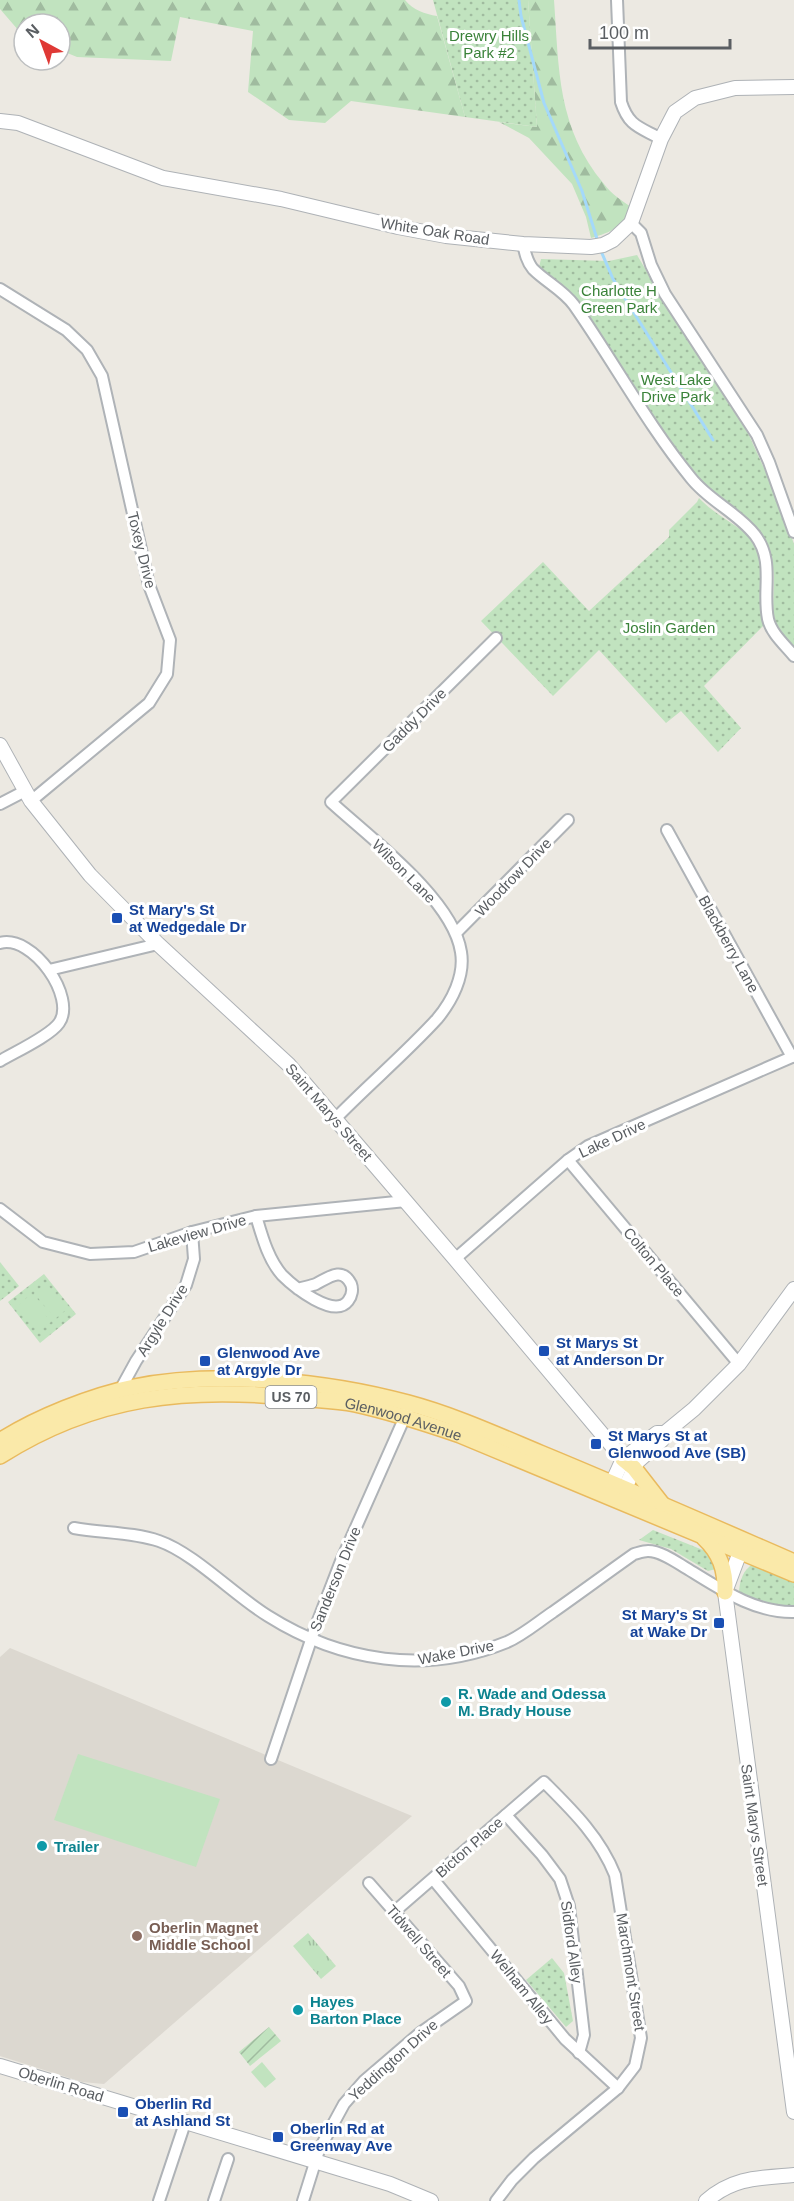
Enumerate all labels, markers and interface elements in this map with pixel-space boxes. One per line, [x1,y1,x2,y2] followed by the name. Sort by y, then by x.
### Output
[12,12,72,72] north arrow
[590,12,730,50] scale bar
[23,21,42,41] text: N
[599,23,649,43] text: 100 m
[449,27,529,61] park label: Drewry Hills Park #2
[379,214,491,248] street label: White Oak Road
[581,282,658,316] park label: Charlotte H Green Park
[641,371,712,405] park label: West Lake Drive Park
[124,510,160,590] street label: Toxey Drive
[623,619,715,636] park label: Joslin Garden
[379,685,449,755] street label: Gaddy Drive
[471,834,555,920] street label: Woodrow Drive
[369,836,439,906] street label: Wilson Lane
[695,892,763,996] street label: Blackberry Lane
[129,901,246,935] place label: St Mary's St at Wedgedale Dr
[110,911,124,925] marker: St Mary's St at Wedgedale Dr
[282,1060,376,1165] street label: Saint Marys Street
[576,1115,648,1161] street label: Lake Drive
[146,1211,248,1255] street label: Lakeview Drive
[620,1224,688,1300] street label: Colton Place
[133,1281,191,1359] street label: Argyle Drive
[556,1334,664,1368] place label: St Marys St at Anderson Dr
[217,1344,320,1378] place label: Glenwood Ave at Argyle Dr
[537,1344,551,1358] marker: St Marys St at Anderson Dr
[198,1354,212,1368] marker: Glenwood Ave at Argyle Dr
[266,1386,316,1408] road number: US 70
[343,1394,464,1444] street label: Glenwood Avenue
[608,1427,746,1461] place label: St Marys St at Glenwood Ave (SB)
[589,1437,603,1451] marker: St Marys St at Glenwood Ave (SB)
[306,1524,364,1634] street label: Sanderson Drive
[622,1606,707,1640] place label: St Mary's St at Wake Dr
[712,1616,726,1630] marker: St Mary's St at Wake Dr
[417,1636,495,1668] street label: Wake Drive
[458,1685,606,1719] place label: R. Wade and Odessa M. Brady House
[439,1695,453,1709] marker: R. Wade and Odessa M. Brady House
[738,1763,772,1888] street label: Saint Marys Street
[432,1813,506,1881] street label: Bicton Place
[54,1838,99,1855] place label: Trailer
[35,1839,49,1853] marker: Trailer
[558,1900,586,1985] street label: Sidford Alley
[383,1901,456,1981] street label: Tidwell Street
[613,1912,649,2033] street label: Marchmont Street
[149,1919,258,1953] place label: Oberlin Magnet Middle School
[130,1929,144,1943] marker: Oberlin Magnet Middle School
[487,1946,557,2028] street label: Welham Alley
[310,1993,402,2027] place label: Hayes Barton Place
[291,2003,305,2017] marker: Hayes Barton Place
[345,2016,441,2104] street label: Yeddington Drive
[16,2063,106,2105] street label: Oberlin Road
[135,2095,230,2129] place label: Oberlin Rd at Ashland St
[116,2105,130,2119] marker: Oberlin Rd at Ashland St
[290,2120,392,2154] place label: Oberlin Rd at Greenway Ave
[271,2130,285,2144] marker: Oberlin Rd at Greenway Ave

